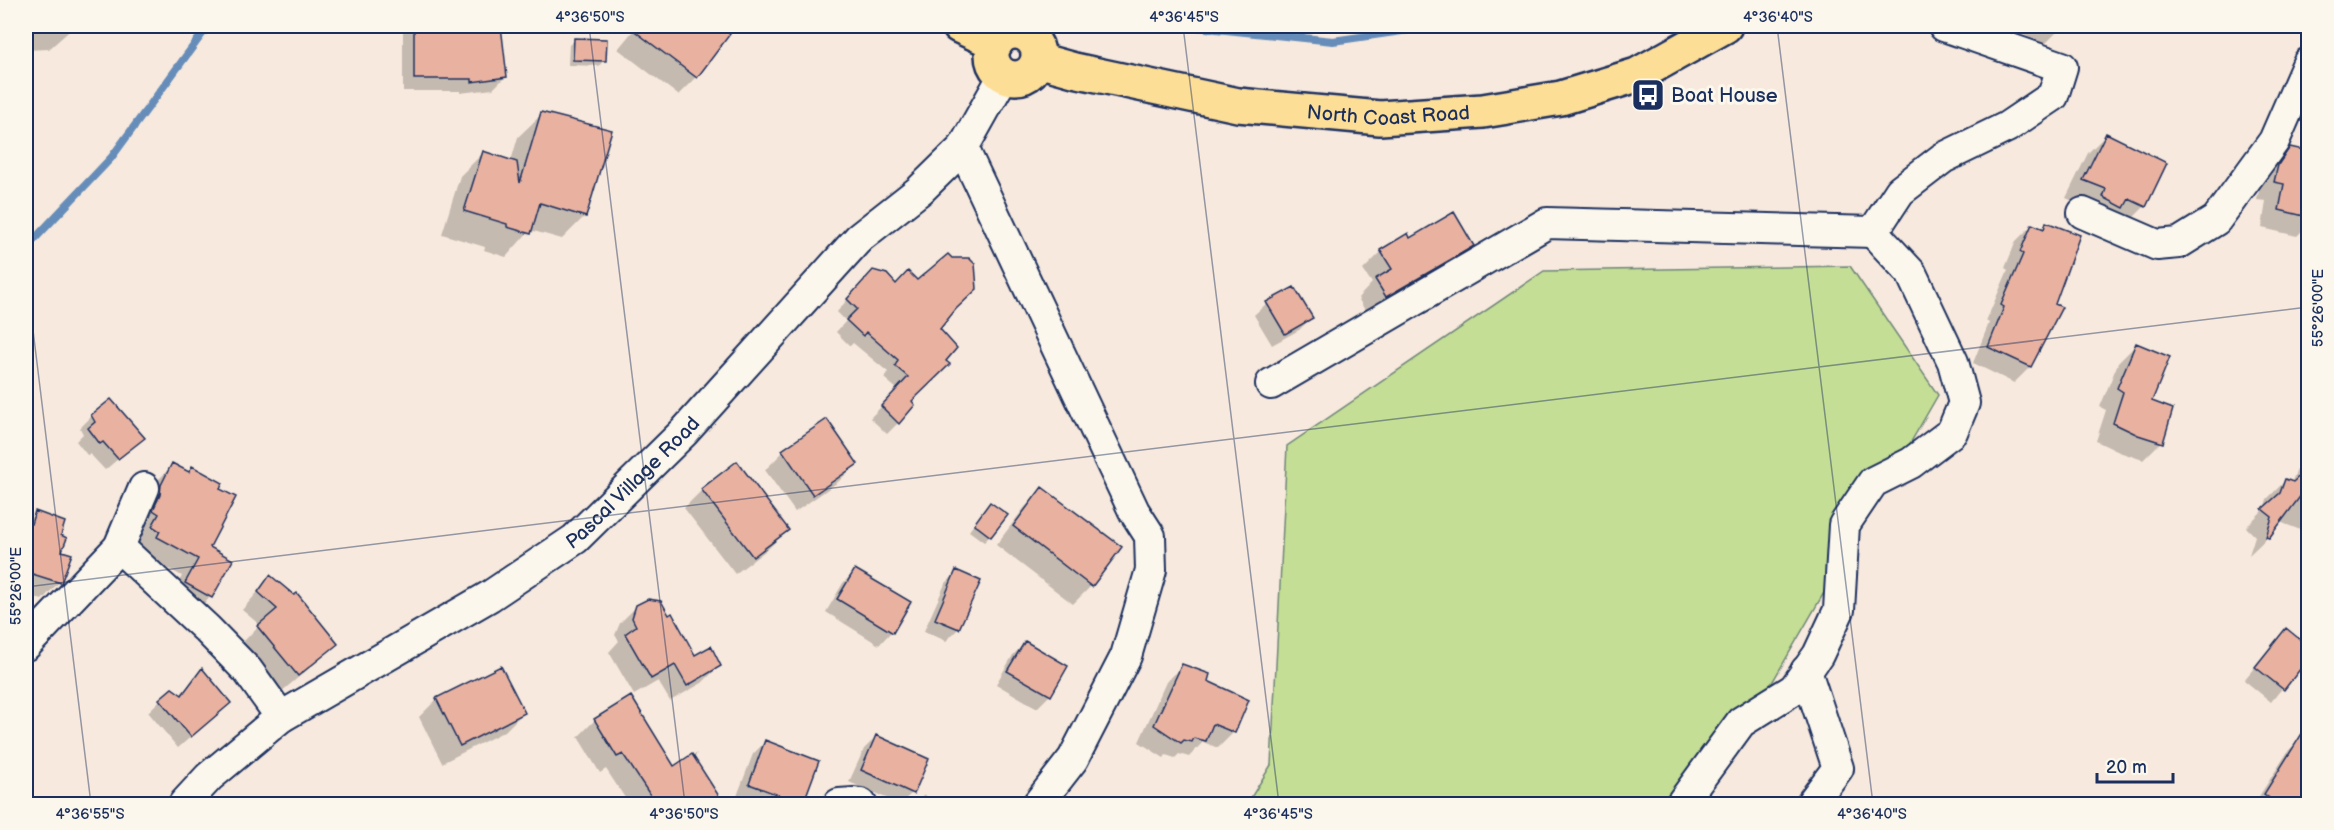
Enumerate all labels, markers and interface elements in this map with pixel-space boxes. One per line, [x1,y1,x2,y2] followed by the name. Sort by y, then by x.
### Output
[555,8,625,27] text: 4°36'50"S
[1149,8,1219,27] text: 4°36'45"S
[1743,8,1813,27] text: 4°36'40"S
[1630,77,1666,113] bus stop icon: Boat House
[1671,84,1778,108] place label: Boat House
[1306,100,1471,131] street label: North Coast Road
[2309,269,2328,347] text: 55°26'00"E
[562,412,705,555] street label: Pascal Village Road
[7,547,26,625] text: 55°26'00"E
[2097,746,2174,784] scale bar
[2106,757,2147,778] text: 20 m
[55,805,125,824] text: 4°36'55"S
[649,805,719,824] text: 4°36'50"S
[1243,805,1313,824] text: 4°36'45"S
[1837,805,1907,824] text: 4°36'40"S

